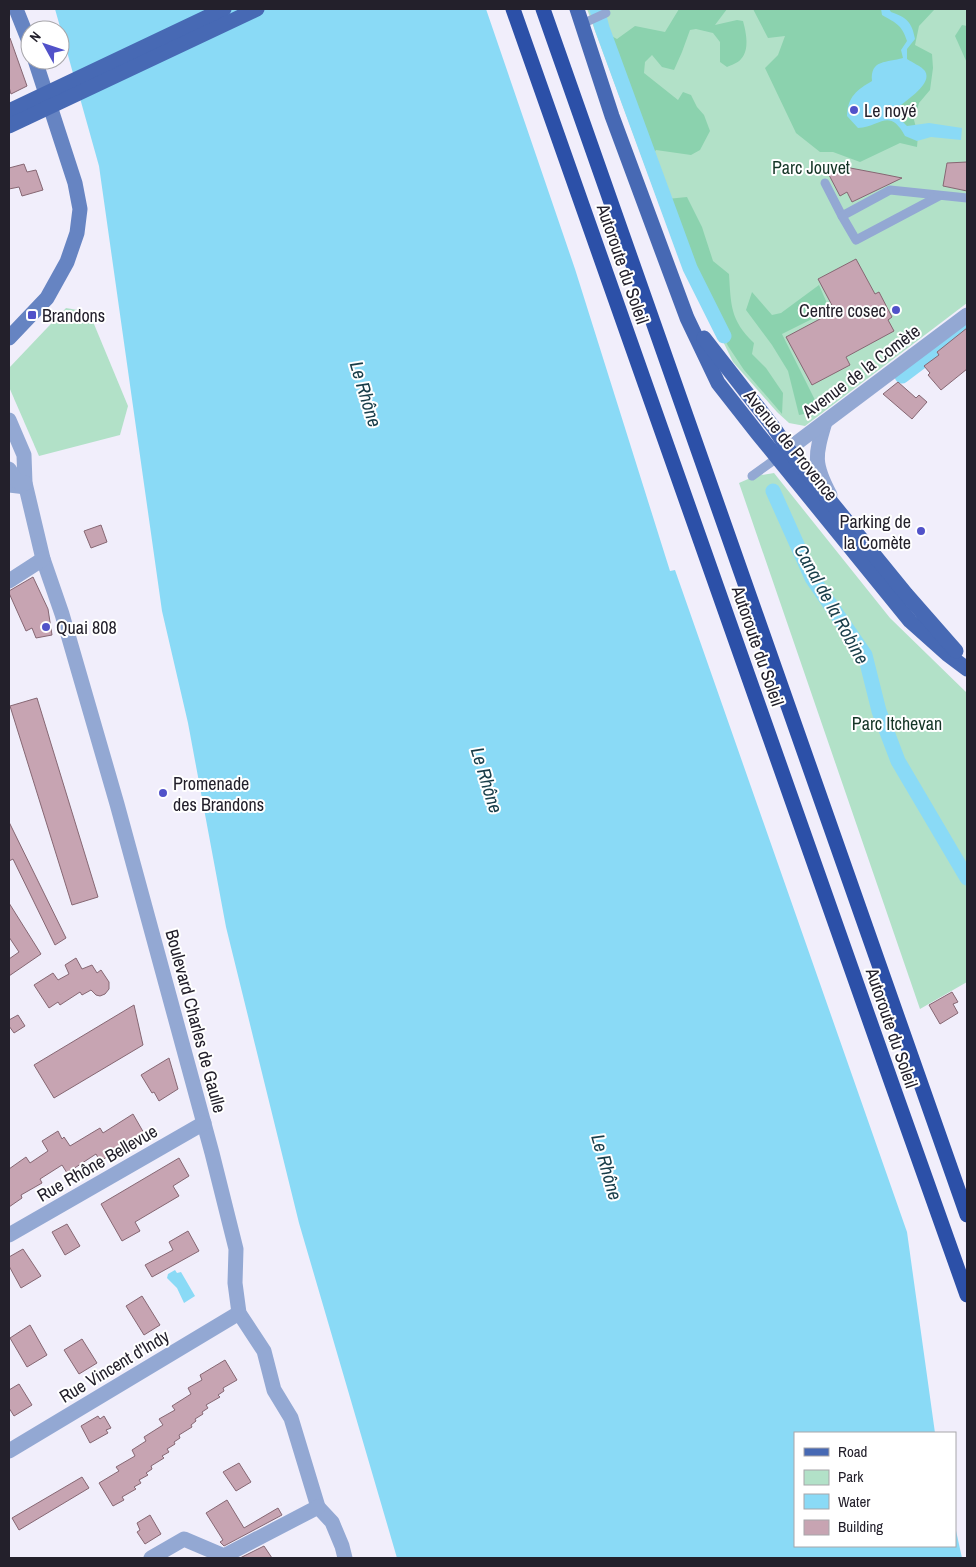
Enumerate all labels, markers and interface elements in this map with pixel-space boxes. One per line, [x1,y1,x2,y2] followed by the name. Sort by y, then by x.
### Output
[20,20,70,70] north arrow
[25,28,45,46] text: N
[864,98,917,123] place label: Le noyé
[848,104,860,116] marker: Le noyé
[772,155,850,180] park label: Parc Jouvet
[590,200,655,327] street label: Autoroute du Soleil
[799,298,886,323] place label: Centre cosec
[42,303,105,328] place label: Brandons
[890,304,902,316] marker: Centre cosec
[26,309,38,321] marker: Brandons
[796,318,925,424] street label: Avenue de la Comète
[344,358,388,430] water label: Le Rhône
[738,383,844,506] street label: Avenue de Provence
[840,509,911,555] place label: Parking de la Comète
[915,525,927,537] marker: Parking de la Comète
[788,539,876,669] water label: Canal de la Robine
[725,582,790,709] street label: Autoroute du Soleil
[56,615,117,640] place label: Quai 808
[40,621,52,633] marker: Quai 808
[852,711,942,736] park label: Parc Itchevan
[465,744,509,816] water label: Le Rhône
[173,771,264,817] place label: Promenade des Brandons
[157,787,169,799] marker: Promenade des Brandons
[160,927,232,1115] street label: Boulevard Charles de Gaulle
[859,964,924,1091] street label: Autoroute du Soleil
[32,1118,162,1208] street label: Rue Rhône Bellevue
[585,1131,629,1203] water label: Le Rhône
[54,1323,174,1409] street label: Rue Vincent d'Indy
[794,1432,956,1547] legend
[838,1441,867,1462] text: Road
[838,1466,864,1487] text: Park
[838,1491,870,1512] text: Water
[838,1516,883,1537] text: Building

